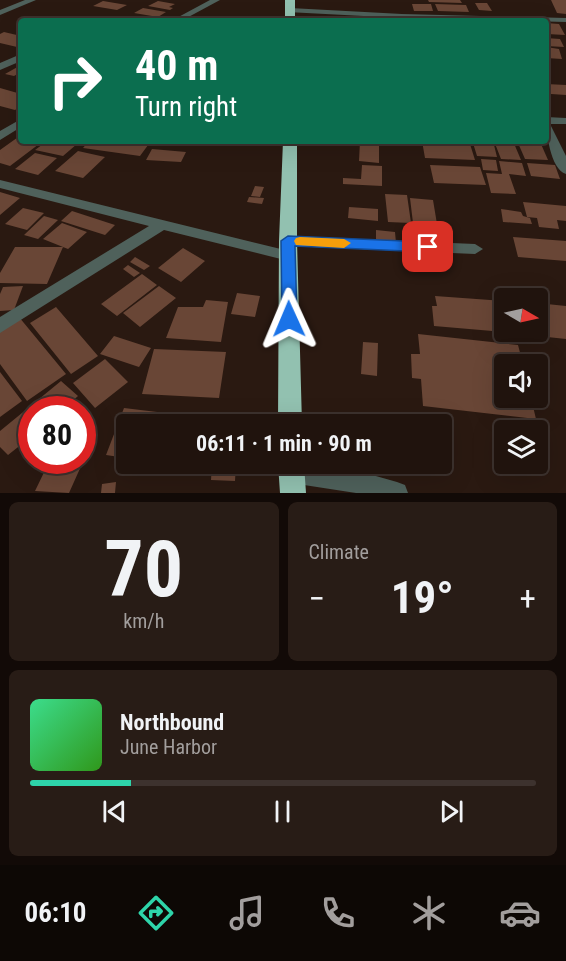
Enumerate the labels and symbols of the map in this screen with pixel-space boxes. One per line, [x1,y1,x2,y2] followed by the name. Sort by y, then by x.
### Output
[402,221,453,272] pin
[257,287,321,351] position arrow
[494,288,548,342] north arrow
[18,396,96,474] speed limit sign: 80

